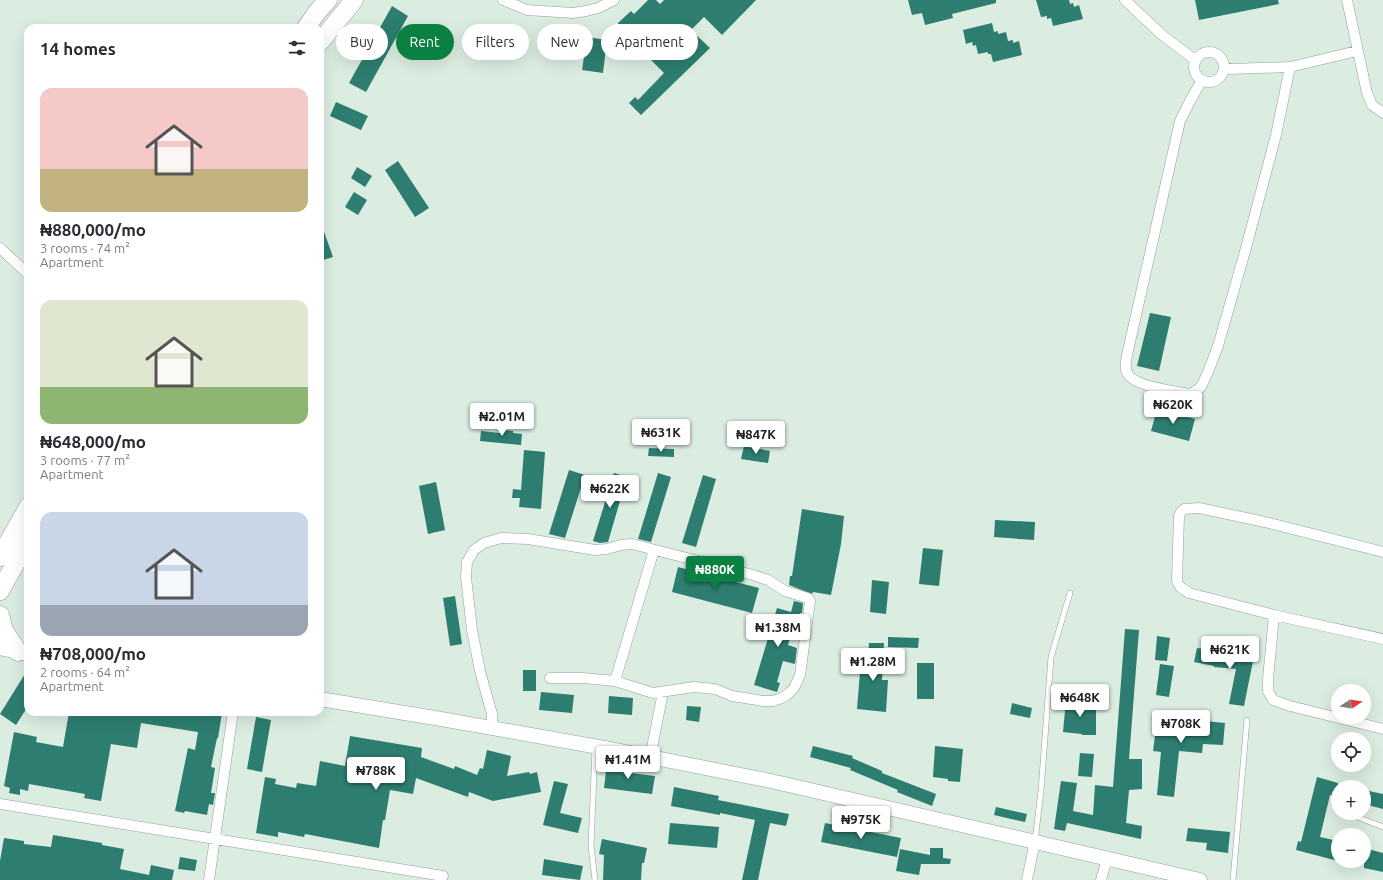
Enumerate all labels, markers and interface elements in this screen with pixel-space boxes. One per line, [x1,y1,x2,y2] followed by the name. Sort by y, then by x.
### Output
[336,24,388,60] chip: Buy
[396,24,454,60] chip: Rent
[462,24,529,60] chip: Filters
[537,24,593,60] chip: New
[601,24,698,60] chip: Apartment
[286,37,308,59] icon: filters
[40,39,116,58] text: 14 homes
[138,114,210,186] icon: home
[40,220,146,239] text: ₦880,000/mo
[40,241,130,255] text: 3 rooms · 74 m²
[40,255,104,269] text: Apartment
[138,326,210,398] icon: home
[1145,391,1201,425] pin: ₦620K
[1153,397,1193,411] text: ₦620K
[469,403,535,437] pin: ₦2.01M
[479,409,525,423] text: ₦2.01M
[633,419,689,453] pin: ₦631K
[728,421,784,455] pin: ₦847K
[641,425,681,439] text: ₦631K
[736,427,776,441] text: ₦847K
[40,432,146,451] text: ₦648,000/mo
[40,453,130,467] text: 3 rooms · 77 m²
[40,467,104,481] text: Apartment
[582,475,638,509] pin: ₦622K
[590,481,630,495] text: ₦622K
[138,538,210,610] icon: home
[687,556,743,590] pin: ₦880K
[695,562,735,576] text: ₦880K
[745,614,811,648] pin: ₦1.38M
[755,620,801,634] text: ₦1.38M
[1202,636,1258,670] pin: ₦621K
[1210,642,1250,656] text: ₦621K
[40,644,146,663] text: ₦708,000/mo
[840,648,906,682] pin: ₦1.28M
[850,654,896,668] text: ₦1.28M
[40,665,130,679] text: 2 rooms · 64 m²
[40,679,104,693] text: Apartment
[1052,684,1108,718] pin: ₦648K
[1331,684,1371,724] north arrow
[1331,684,1371,868] map controls
[1060,690,1100,704] text: ₦648K
[1153,710,1209,744] pin: ₦708K
[1161,716,1201,730] text: ₦708K
[1331,732,1371,772] button: locate
[595,746,661,780] pin: ₦1.41M
[605,752,651,766] text: ₦1.41M
[348,757,404,791] pin: ₦788K
[356,763,396,777] text: ₦788K
[1331,780,1371,820] button: +
[833,806,889,840] pin: ₦975K
[841,812,881,826] text: ₦975K
[1331,828,1371,868] button: −

